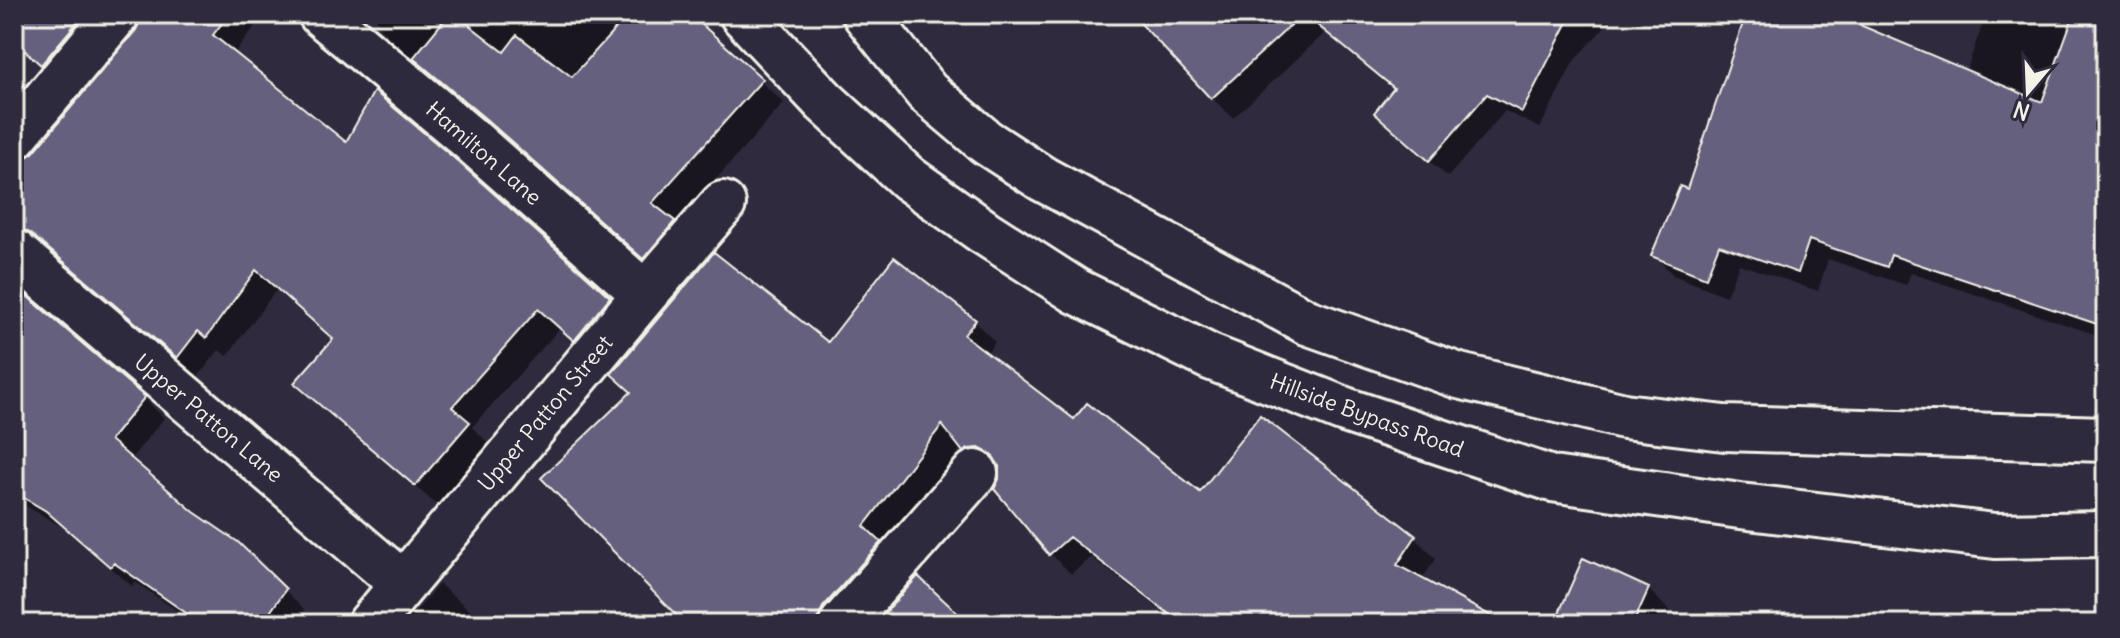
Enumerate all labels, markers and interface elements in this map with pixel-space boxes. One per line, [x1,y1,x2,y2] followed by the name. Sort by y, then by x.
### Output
[1988,52,2068,132] north arrow
[420,95,548,211] street label: Hamilton Lane
[2010,95,2033,127] text: N
[472,329,618,497] street label: Upper Patton Street
[129,348,289,488] street label: Upper Patton Lane
[1266,367,1468,463] street label: Hillside Bypass Road

